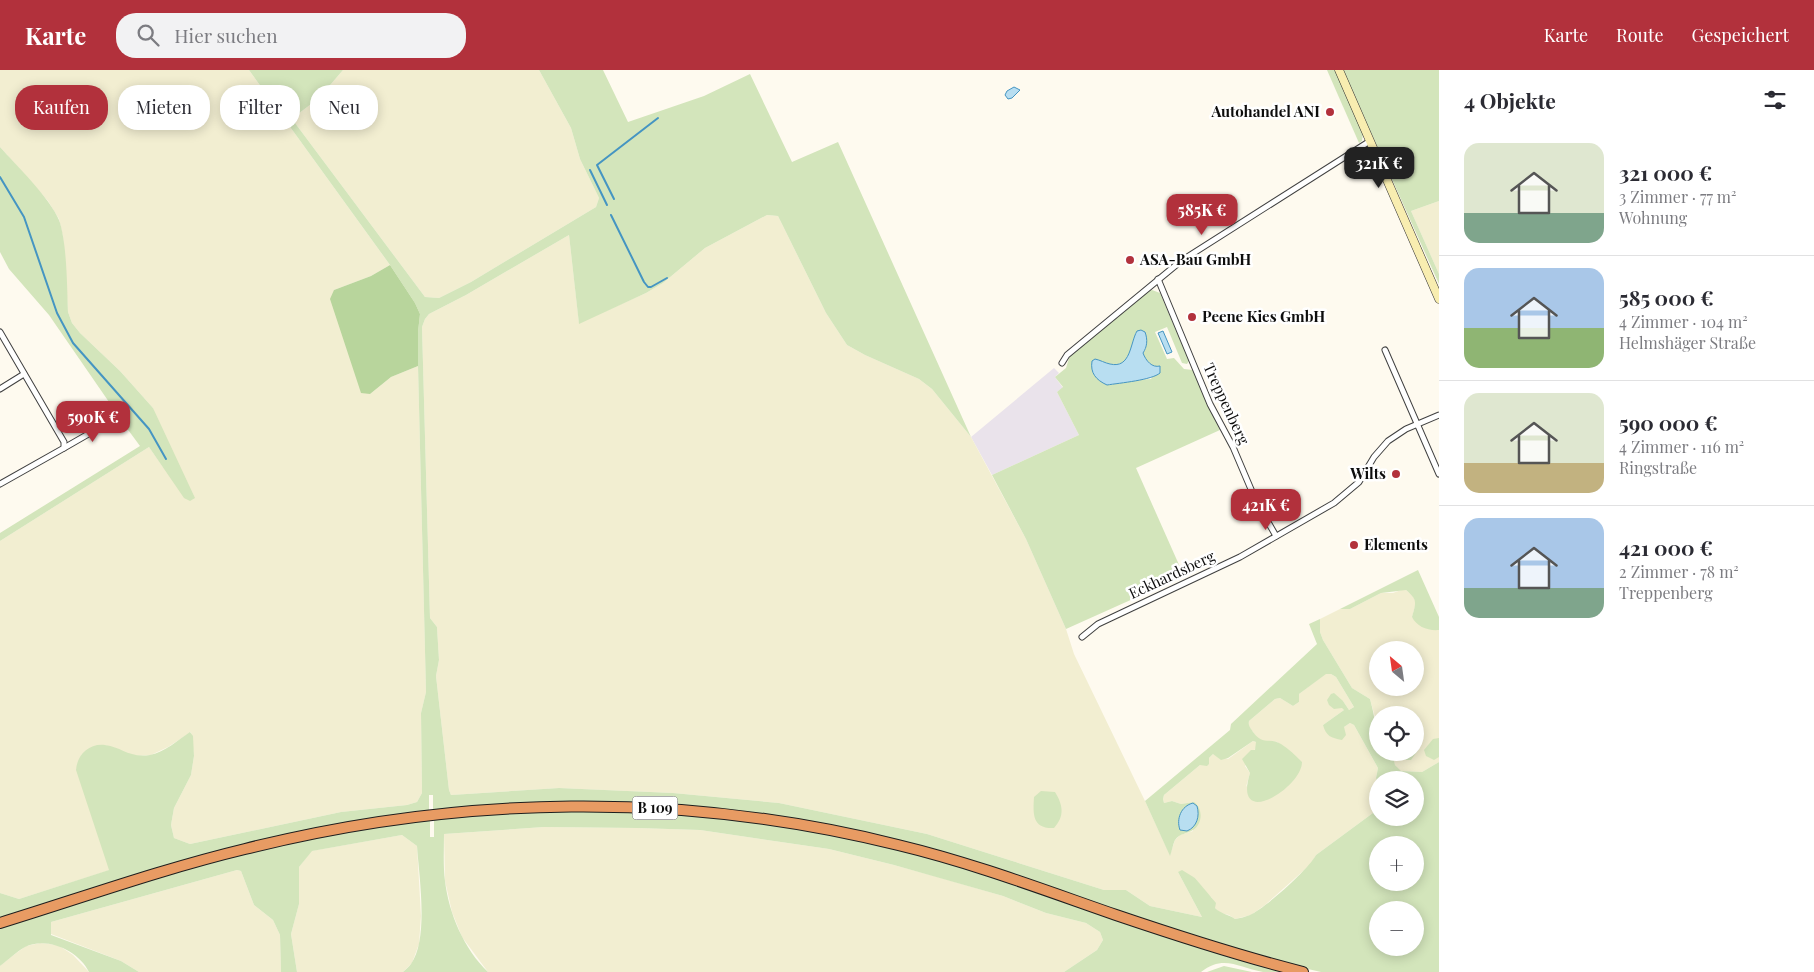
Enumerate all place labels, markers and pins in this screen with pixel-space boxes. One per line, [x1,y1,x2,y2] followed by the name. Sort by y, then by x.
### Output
[1210,101,1320,121] place label: Autohandel ANI
[1324,106,1336,118] marker: Autohandel ANI
[1338,146,1420,189] pin: 321K €
[1161,194,1243,236] pin: 585K €
[1139,249,1251,269] place label: ASA-Bau GmbH
[1124,254,1136,266] marker: ASA-Bau GmbH
[1202,306,1325,326] place label: Peene Kies GmbH
[1186,311,1198,323] marker: Peene Kies GmbH
[52,400,134,443] pin: 590K €
[1349,463,1386,483] place label: Wilts
[1390,468,1402,480] marker: Wilts
[1225,488,1307,531] pin: 421K €
[1364,534,1428,554] place label: Elements
[1348,539,1360,551] marker: Elements

